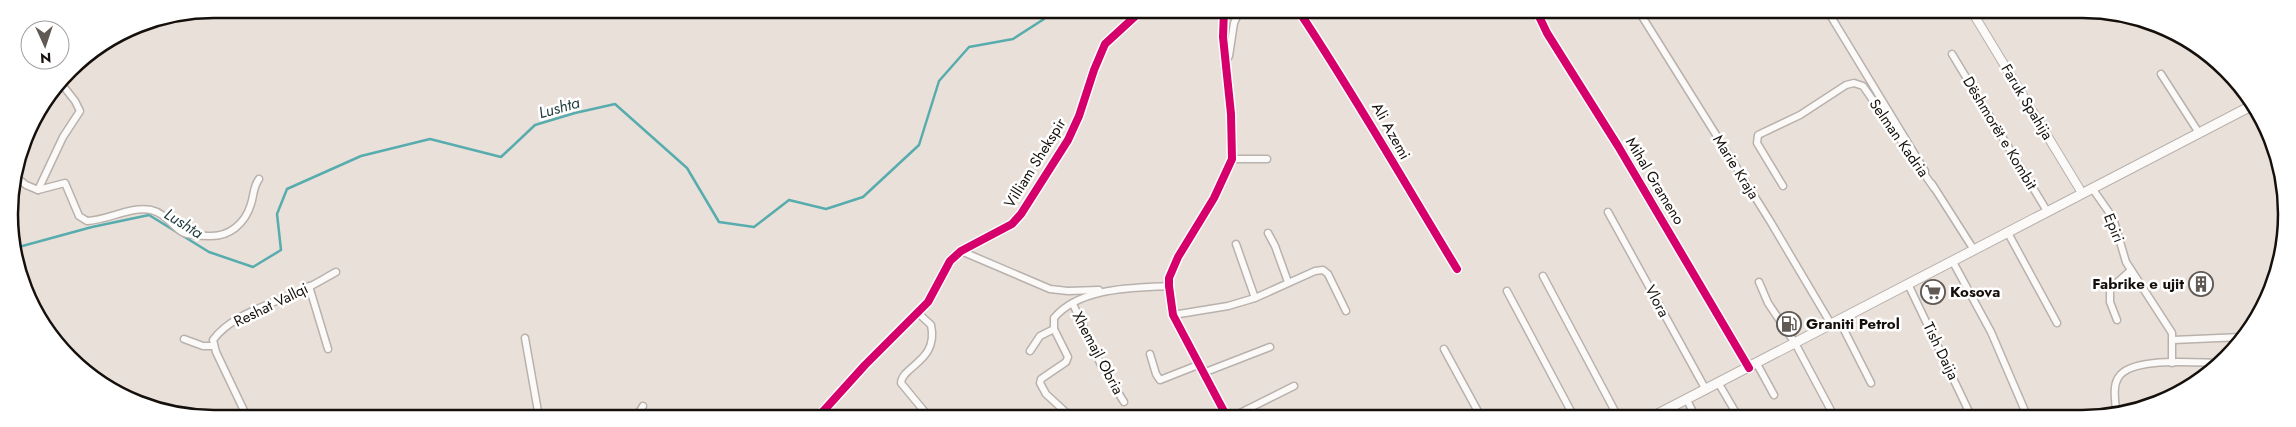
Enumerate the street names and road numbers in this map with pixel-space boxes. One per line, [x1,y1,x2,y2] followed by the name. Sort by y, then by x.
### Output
[1996,60,2058,144] street label: Faruk Spahija
[1957,72,2043,194] street label: Dëshmorët e Kombit
[1864,94,1934,182] street label: Selman Kadria
[1366,98,1416,164] street label: Ali Azemi
[999,113,1072,212] street label: Villiam Shekspir
[1707,130,1765,204] street label: Marie Kraja
[1620,133,1690,229] street label: Mihal Grameno
[2098,210,2130,246] street label: Epiri
[230,278,312,332] street label: Reshat Vallqi
[1639,281,1675,321] street label: Vlora
[1067,308,1129,398] street label: Xhemajl Obria
[1918,319,1964,383] street label: Tish Daija

